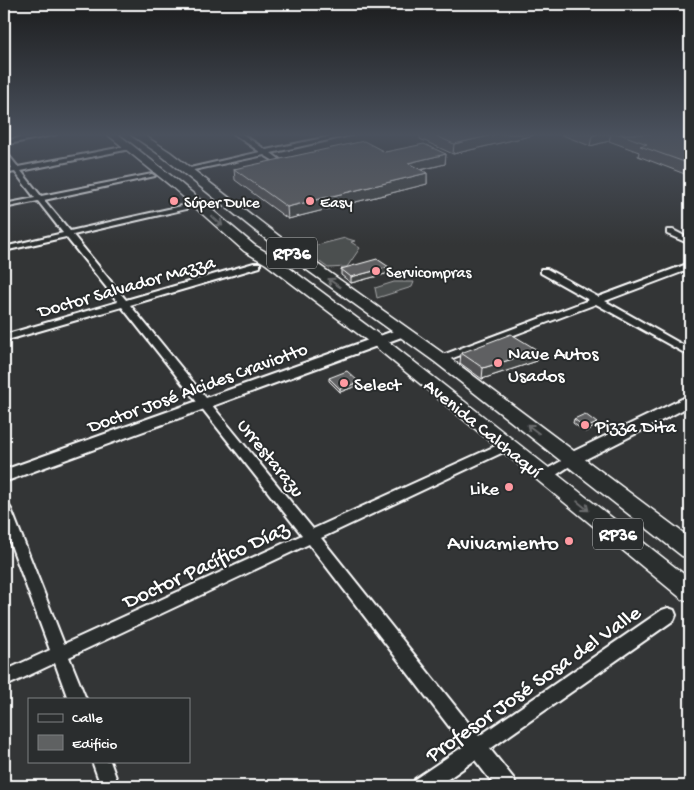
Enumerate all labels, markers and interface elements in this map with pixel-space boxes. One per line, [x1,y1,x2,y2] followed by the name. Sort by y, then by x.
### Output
[168,195,180,207] marker: Súper Dulce
[184,195,260,214] place label: Súper Dulce
[304,195,316,207] marker: Easy
[320,195,353,214] place label: Easy
[210,215,223,226] one-way arrow
[267,238,317,268] road number: RP36
[34,252,220,325] street label: Doctor Salvador Mazza
[370,265,382,277] marker: Servicompras
[386,265,472,284] place label: Servicompras
[327,278,341,288] one-way arrow
[83,339,311,441] street label: Doctor José Alcides Craviotto
[508,344,599,389] place label: Nave Autos Usados
[492,357,504,369] marker: Nave Autos Usados
[354,375,403,398] place label: Select
[418,375,546,485] street label: Avenida Calchaquí
[338,377,350,389] marker: Select
[231,415,308,503] street label: Urrestarazu
[594,417,678,440] place label: Pizza Dita
[579,419,591,431] marker: Pizza Dita
[527,424,540,435] one-way arrow
[470,479,499,502] place label: Like
[503,481,515,493] marker: Like
[576,501,589,512] one-way arrow
[118,516,295,617] street label: Doctor Pacífico Díaz
[593,518,643,550] road number: RP36
[447,532,559,558] place label: Avivamiento
[563,535,575,547] marker: Avivamiento
[421,601,647,770] street label: Profesor José Sosa del Valle
[28,698,190,762] legend
[72,710,103,728] text: Calle
[72,736,118,754] text: Edificio

